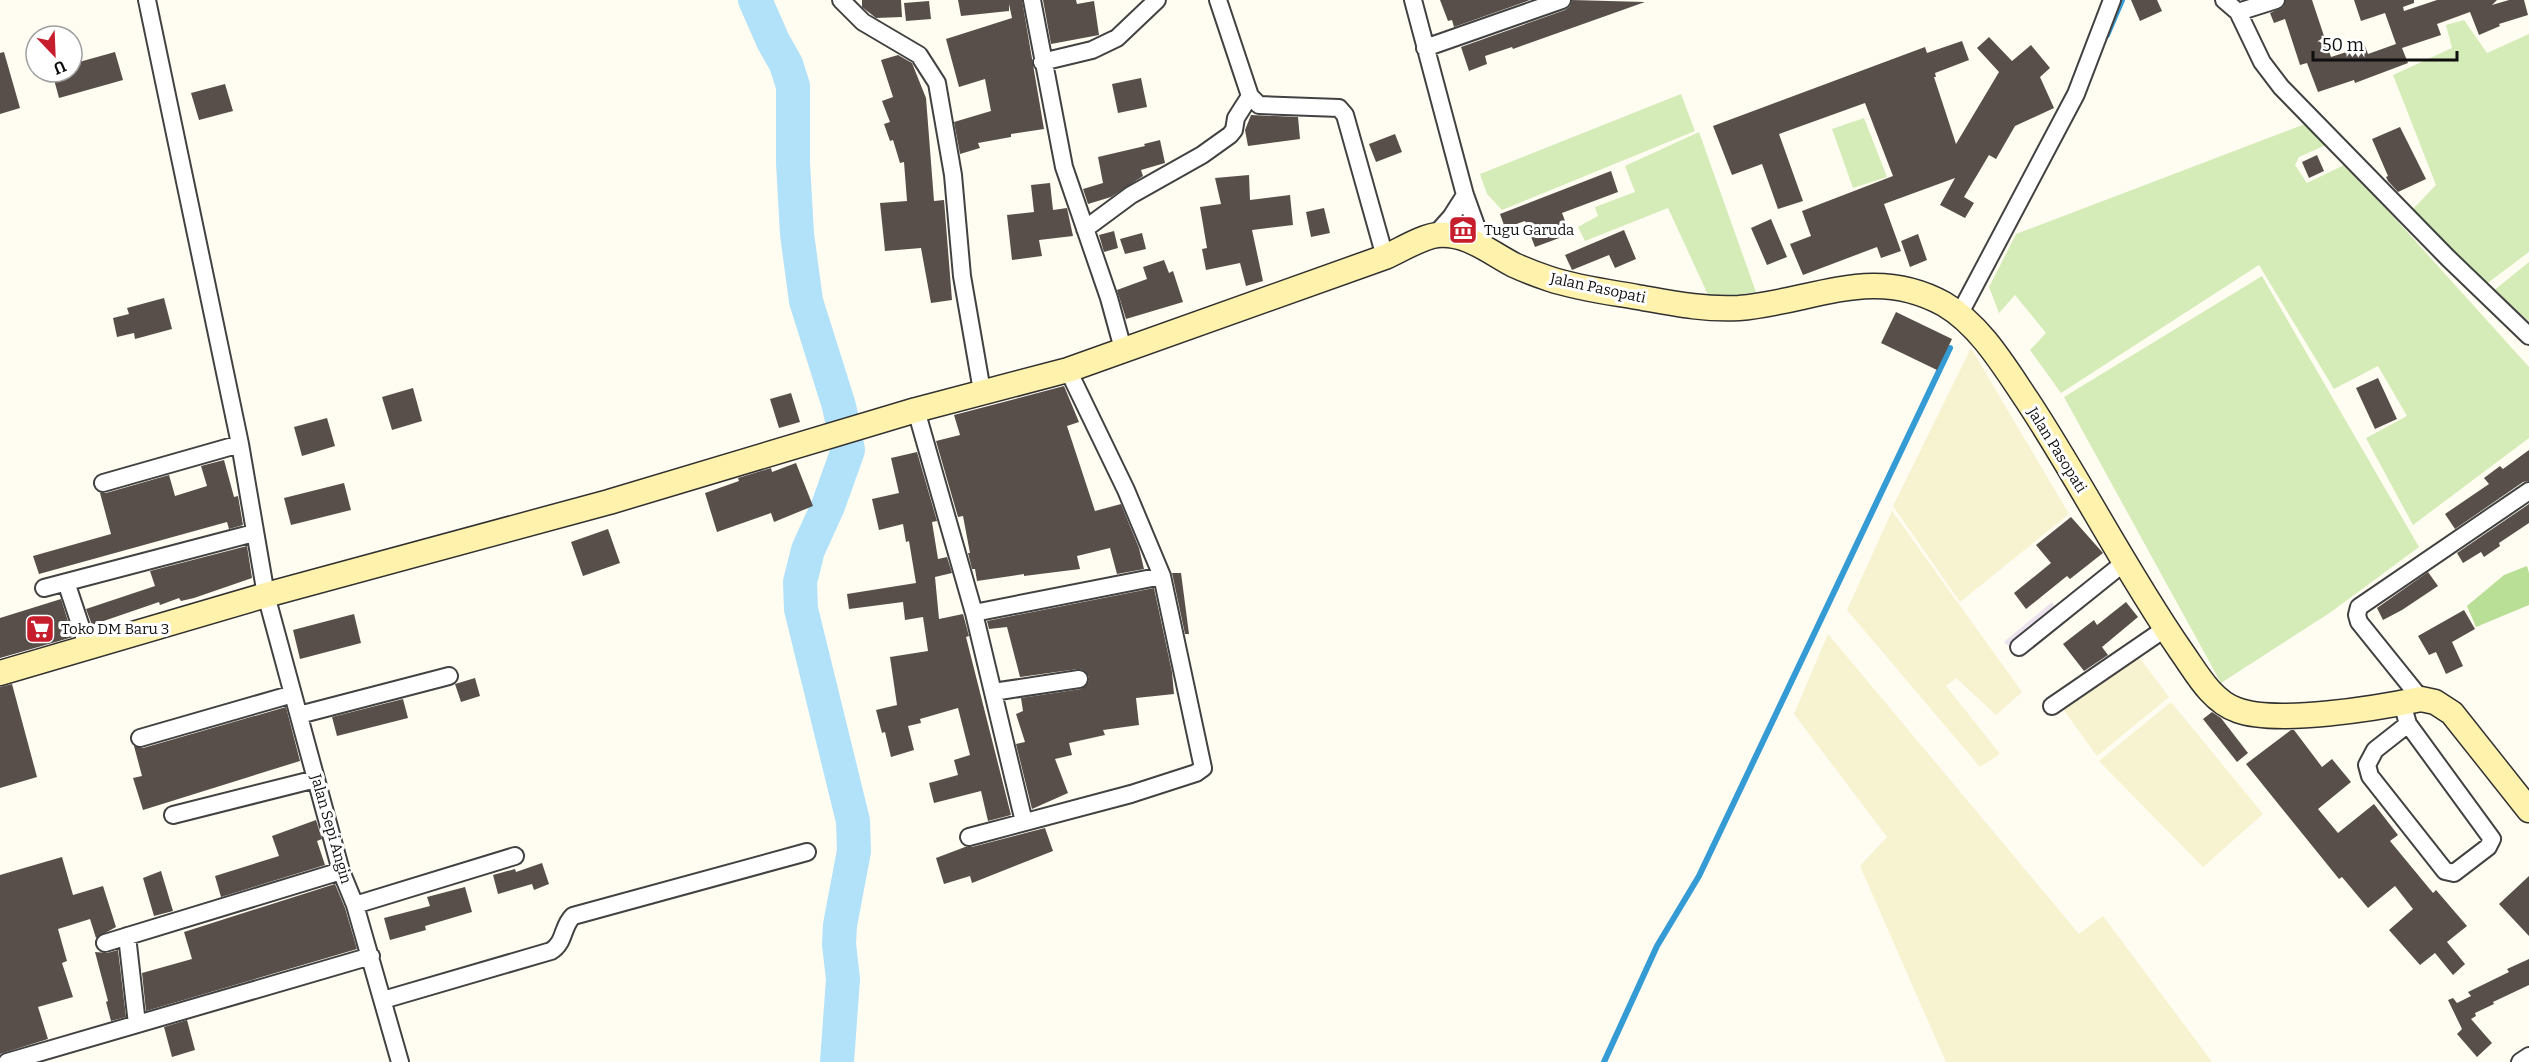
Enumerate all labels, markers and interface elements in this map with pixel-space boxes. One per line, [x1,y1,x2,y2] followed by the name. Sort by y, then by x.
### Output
[24,24,84,84] north arrow
[2313,24,2457,62] scale bar
[2322,34,2364,56] text: 50 m
[50,56,69,78] text: U
[1447,214,1479,246] museum icon: Tugu Garuda
[1484,221,1574,239] place label: Tugu Garuda
[1548,269,1648,307] street label: Jalan Pasopati
[2023,403,2091,496] street label: Jalan Pasopati
[24,613,56,645] supermarket icon: Toko DM Baru 3
[61,620,169,638] place label: Toko DM Baru 3
[306,771,355,886] street label: Jalan Sepi Angin

